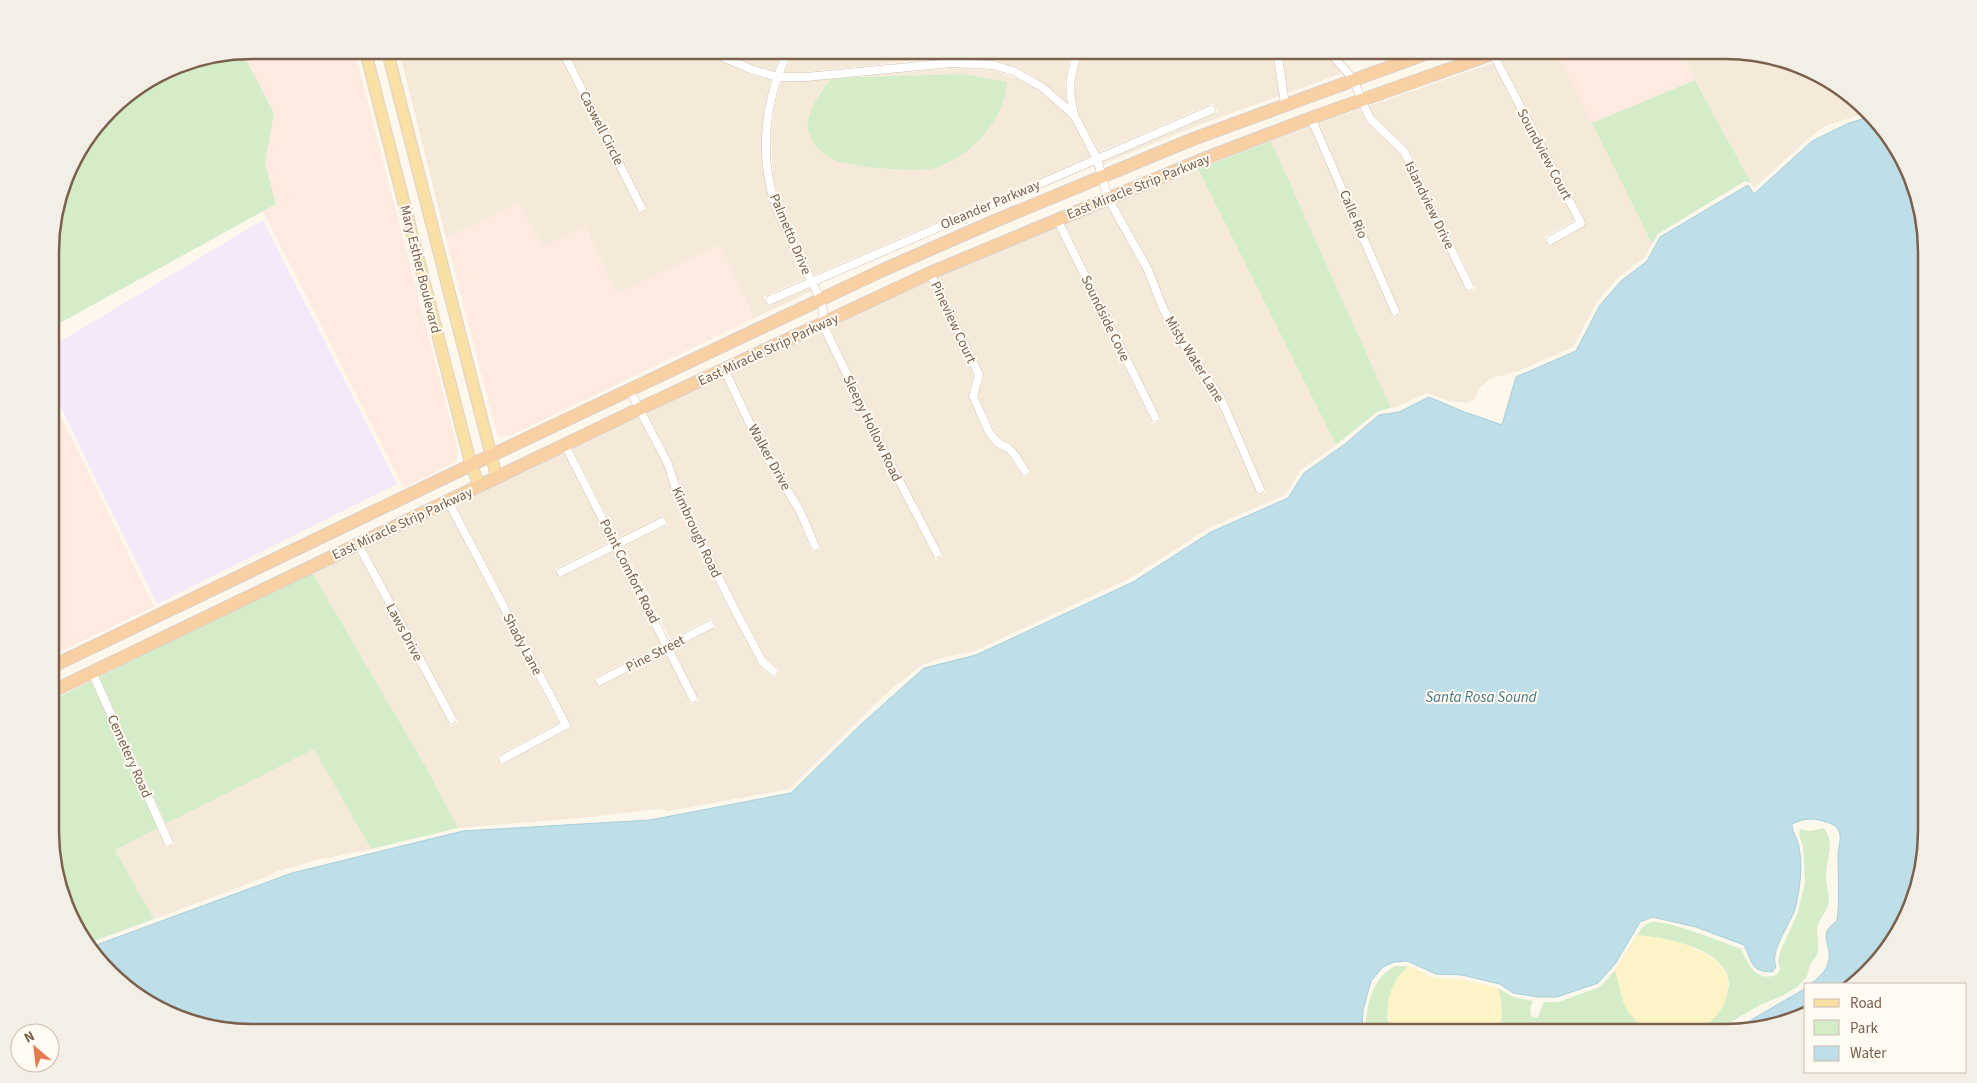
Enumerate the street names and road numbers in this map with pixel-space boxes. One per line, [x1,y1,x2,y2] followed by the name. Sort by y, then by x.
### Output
[574,88,628,169] street label: Caswell Circle
[1512,105,1577,204] street label: Soundview Court
[1064,149,1213,225] street label: East Miracle Strip Parkway
[1399,158,1459,253] street label: Islandview Drive
[938,175,1044,235] street label: Oleander Parkway
[1334,187,1372,242] street label: Calle Rio
[764,191,816,278] street label: Palmetto Drive
[394,203,446,335] street label: Mary Esther Boulevard
[1076,272,1135,365] street label: Soundside Cove
[925,278,981,367] street label: Pineview Court
[695,308,842,391] street label: East Miracle Strip Parkway
[1160,312,1229,407] street label: Misty Water Lane
[838,372,907,485] street label: Sleepy Hollow Road
[743,421,796,494] street label: Walker Drive
[329,482,476,565] street label: East Miracle Strip Parkway
[666,484,726,581] street label: Kimbrough Road
[594,516,664,627] street label: Point Comfort Road
[381,600,428,665] street label: Laws Drive
[497,610,547,679] street label: Shady Lane
[622,630,689,677] street label: Pine Street
[102,711,156,801] street label: Cemetery Road

